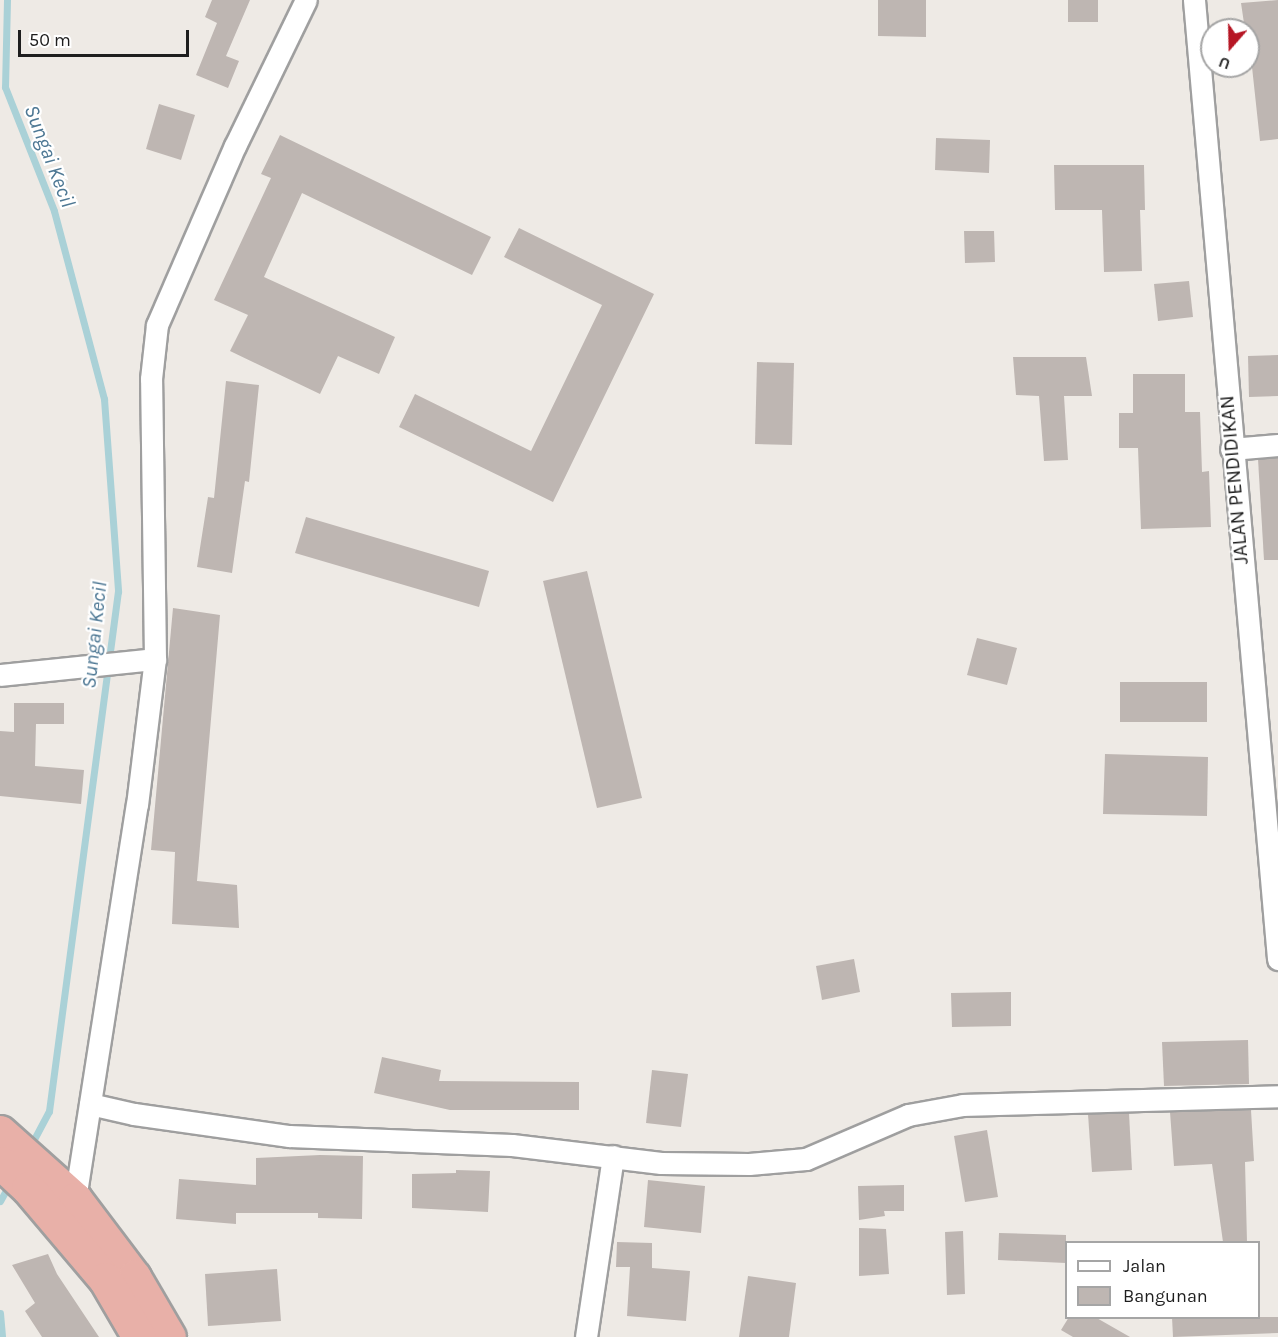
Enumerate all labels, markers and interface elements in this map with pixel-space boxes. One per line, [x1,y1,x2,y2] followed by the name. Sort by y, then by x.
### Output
[21,18,192,56] scale bar
[1200,18,1260,78] north arrow
[29,29,71,51] text: 50 m
[1216,53,1233,74] text: U
[19,101,81,211] water label: Sungai Kecil
[1215,394,1253,566] street label: JALAN PENDIDIKAN
[76,580,112,690] water label: Sungai Kecil
[1065,1241,1260,1319] legend
[1123,1255,1166,1277] text: Jalan
[1123,1285,1208,1307] text: Bangunan

